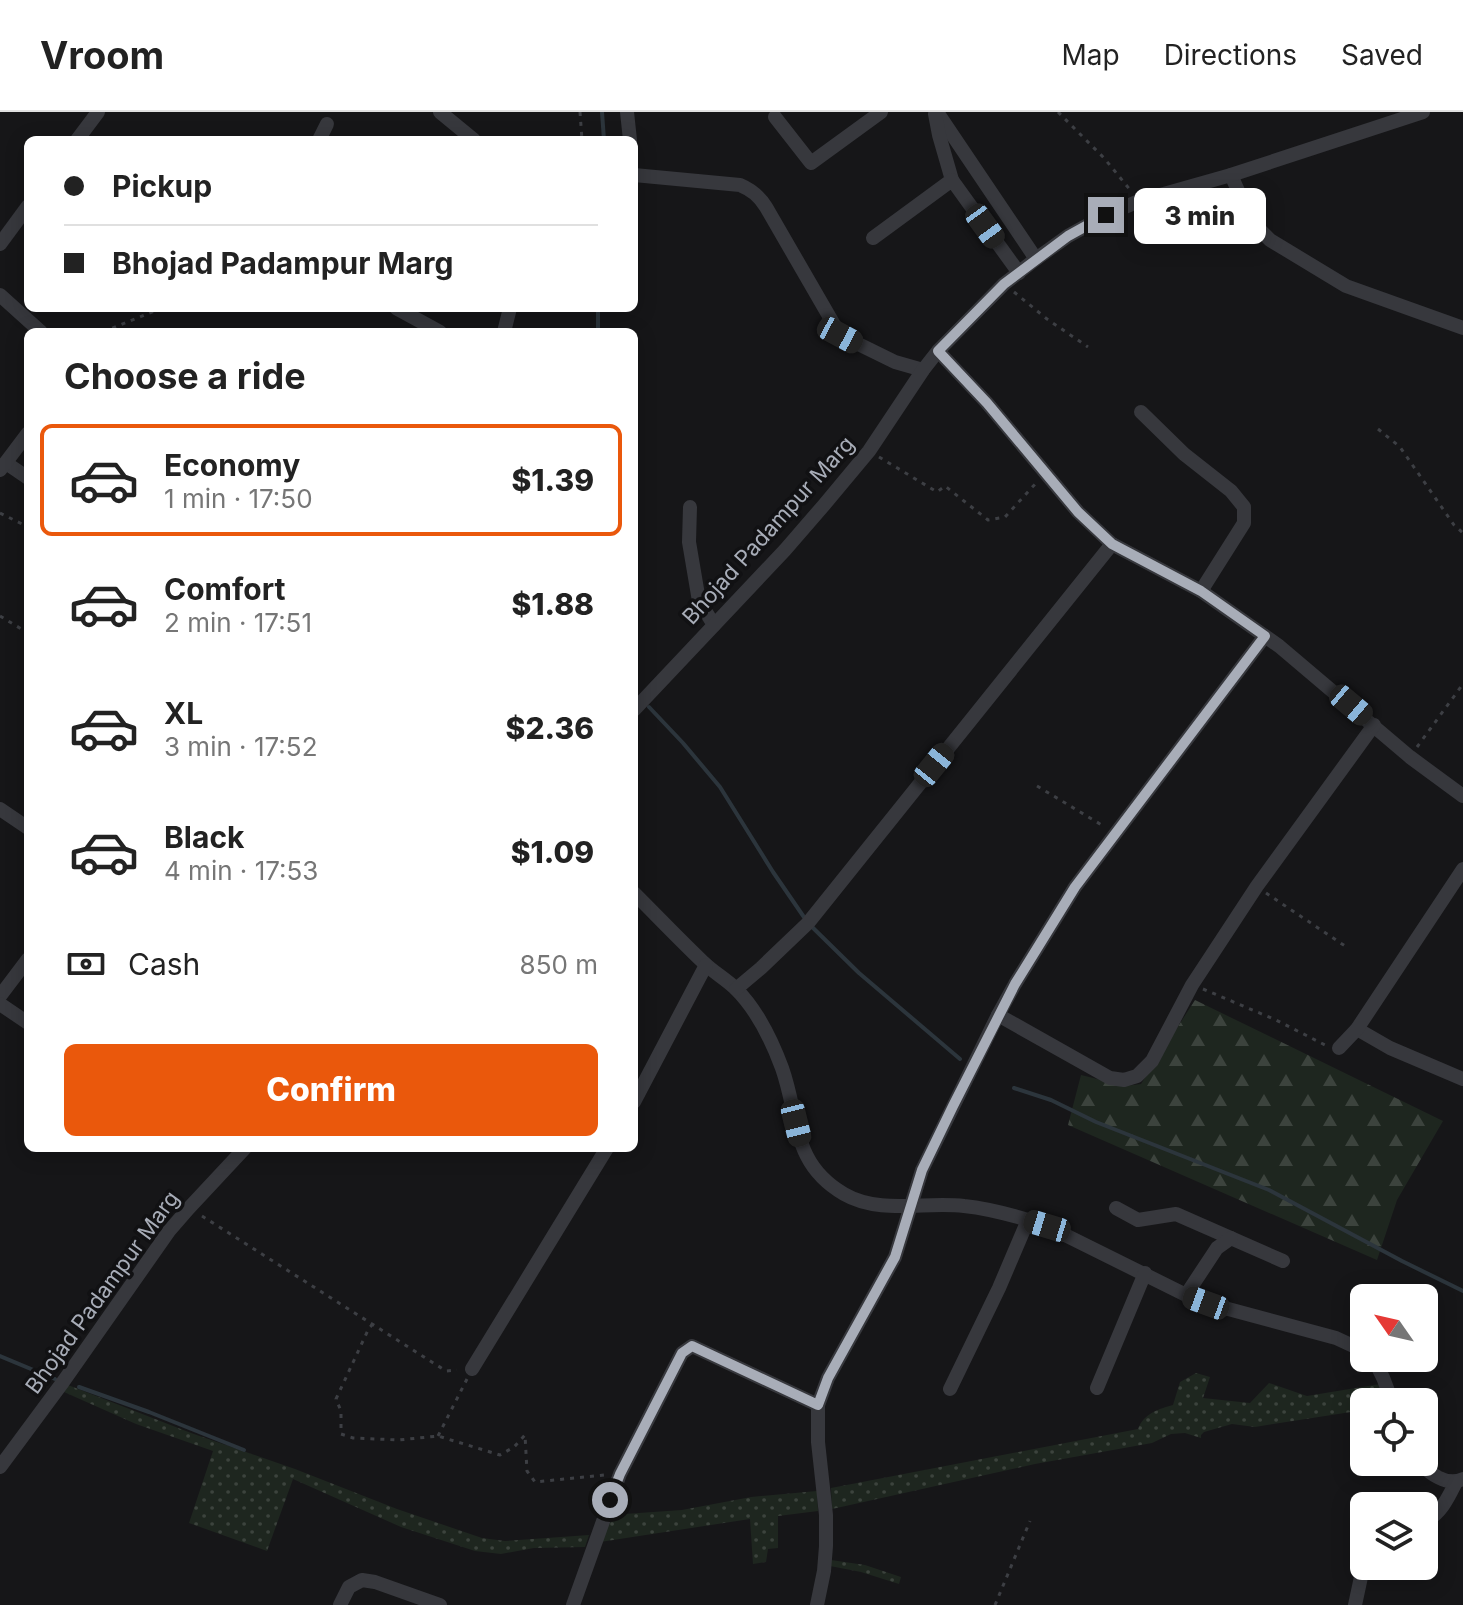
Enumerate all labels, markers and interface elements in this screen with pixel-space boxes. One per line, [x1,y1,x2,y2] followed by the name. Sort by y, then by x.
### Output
[40,32,164,78] text: Vroom
[1061,38,1120,72] text: Map
[1164,38,1297,72] text: Directions
[1341,38,1423,72] text: Saved
[112,168,212,204] text: Pickup
[1134,187,1266,243] callout: 3 min
[1088,197,1124,233] route end
[961,200,1009,252] car
[1165,200,1235,231] text: 3 min
[112,245,453,281] text: Bhojad Padampur Marg
[813,313,867,357] car
[64,354,306,398] text: Choose a ride
[677,431,859,629] street label: Bhojad Padampur Marg
[68,444,140,516] icon: car
[164,447,300,483] text: Economy
[511,462,594,498] text: $1.39
[164,483,313,514] text: 1 min · 17:50
[68,568,140,640] icon: car
[164,571,285,607] text: Comfort
[511,586,594,622] text: $1.88
[164,607,312,638] text: 2 min · 17:51
[1325,680,1377,730] car
[68,692,140,764] icon: car
[164,695,203,731] text: XL
[506,710,594,746] text: $2.36
[164,731,318,762] text: 3 min · 17:52
[910,739,958,791] car
[68,816,140,888] icon: car
[164,819,244,855] text: Black
[511,834,594,870] text: $1.09
[164,855,318,886] text: 4 min · 17:53
[64,942,108,986] icon: cash
[128,946,200,982] text: Cash
[520,949,598,980] text: 850 m
[64,1044,598,1136] button: Confirm
[779,1097,813,1149] car
[20,1186,184,1398] street label: Bhojad Padampur Marg
[1021,1208,1073,1244] car
[1179,1284,1233,1322] car
[1350,1284,1438,1372] north arrow
[1350,1284,1438,1580] map controls
[1350,1388,1438,1476] button: locate
[592,1482,628,1518] route start
[1350,1492,1438,1580] button: layers

